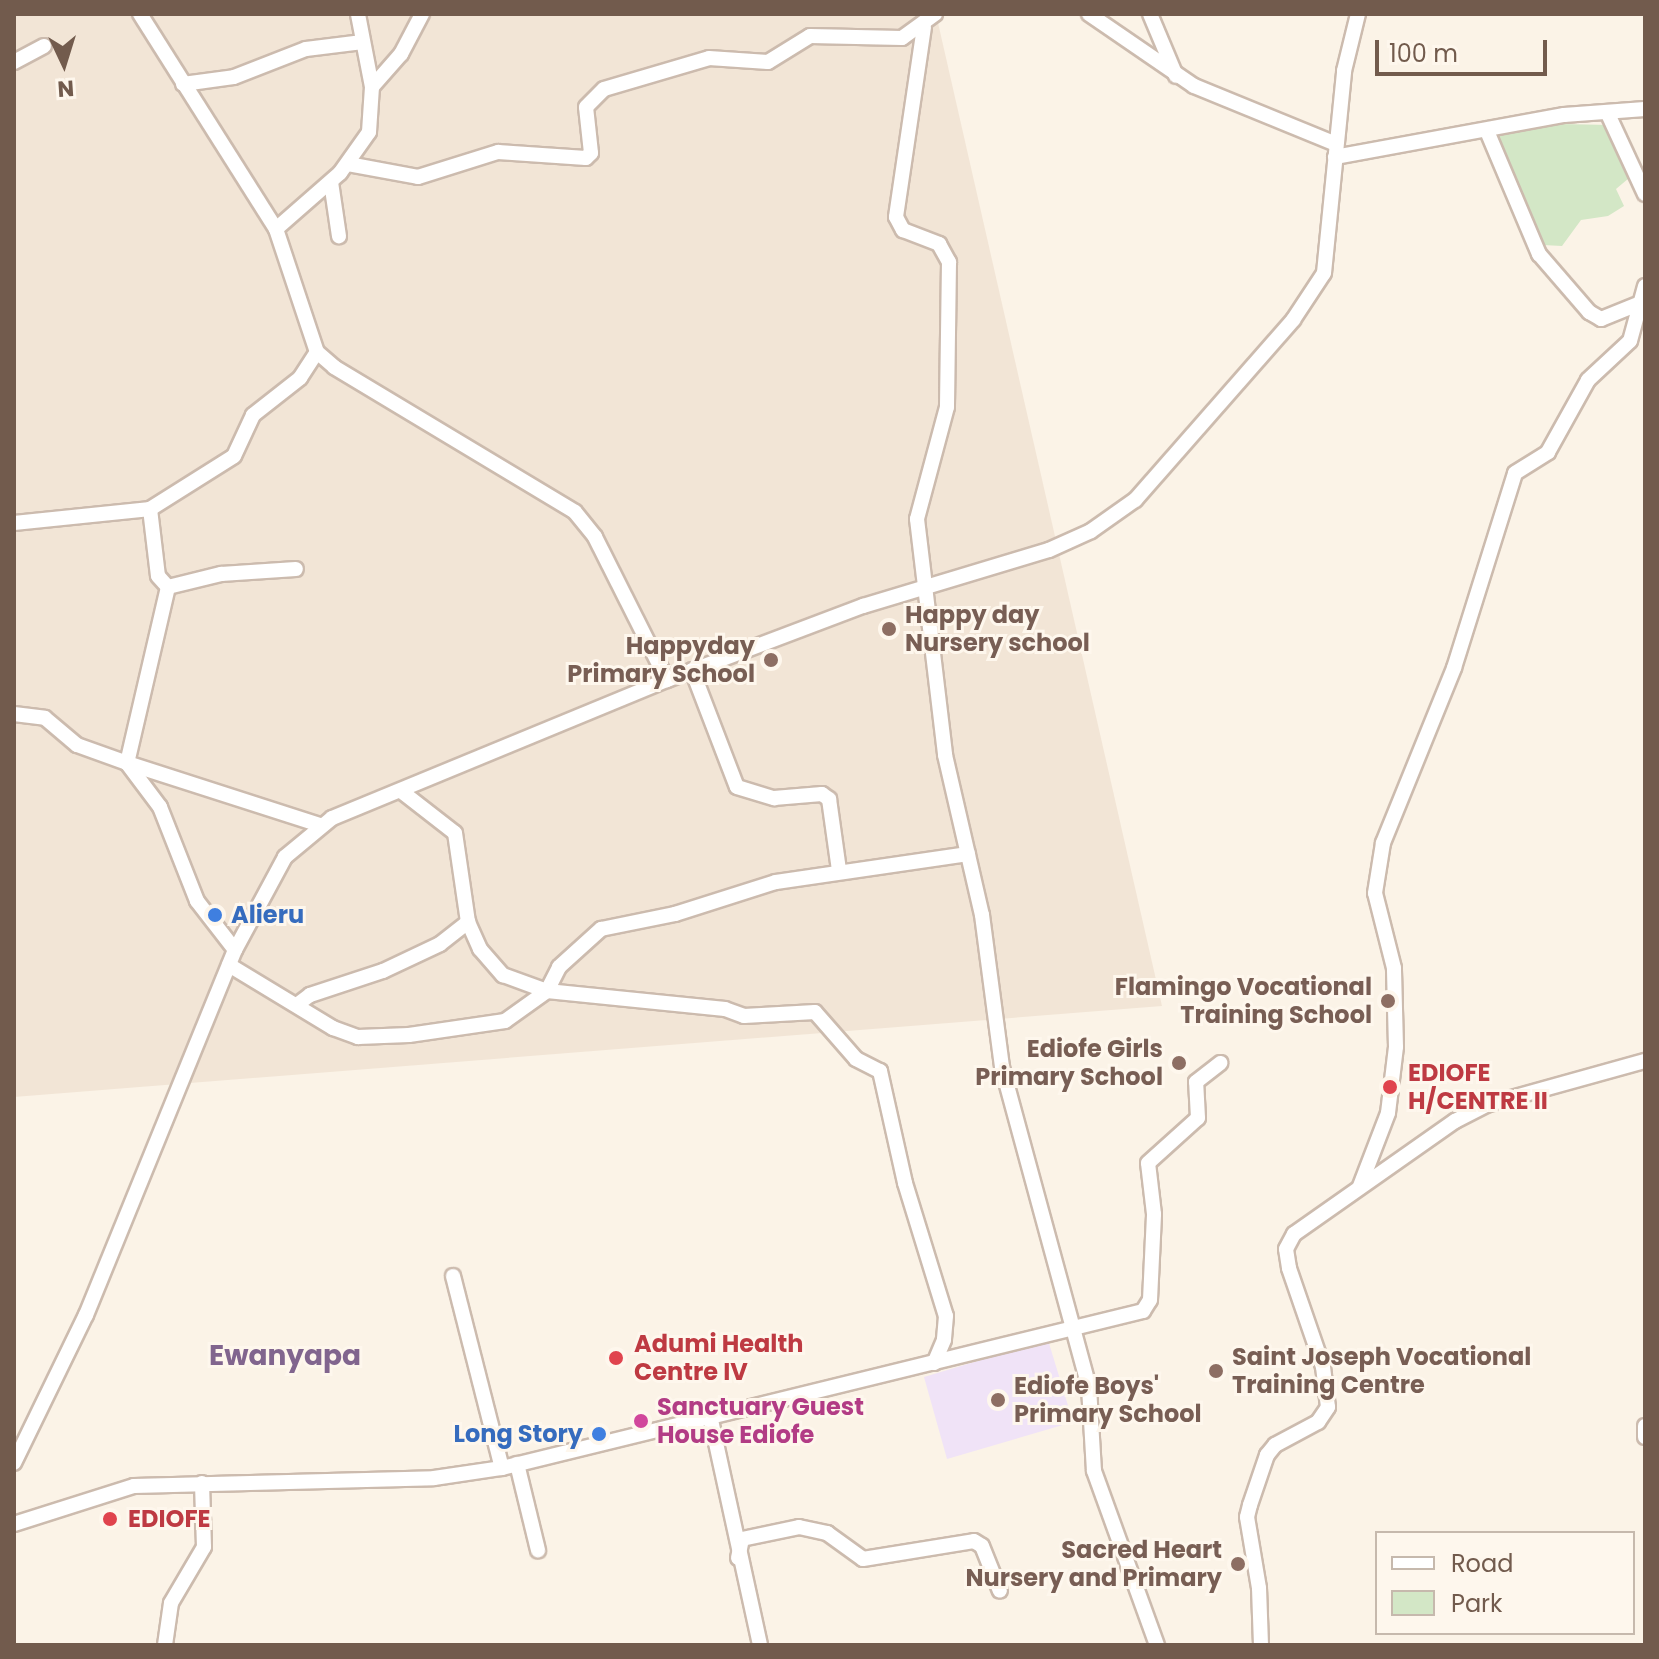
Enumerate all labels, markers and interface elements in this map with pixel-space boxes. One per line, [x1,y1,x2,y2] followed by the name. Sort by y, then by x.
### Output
[24,24,104,104] north arrow
[1379,24,1551,74] scale bar
[1389,37,1458,70] text: 100 m
[56,72,75,104] text: N
[905,601,1090,657] place label: Happy day Nursery school
[880,620,898,638] marker: Happy day Nursery school
[567,632,755,688] place label: Happyday Primary School
[762,651,780,669] marker: Happyday Primary School
[231,901,304,929] place label: Alieru
[206,906,224,924] marker: Alieru
[1115,973,1372,1029] place label: Flamingo Vocational Training School
[1379,992,1397,1010] marker: Flamingo Vocational Training School
[975,1035,1163,1091] place label: Ediofe Girls Primary School
[1170,1054,1188,1072] marker: Ediofe Girls Primary School
[1408,1059,1548,1115] place label: EDIOFE H/CENTRE II
[1379,1076,1401,1098] marker: EDIOFE H/CENTRE II
[634,1330,803,1386] place label: Adumi Health Centre IV
[209,1339,361,1373] district label: Ewanyapa
[1232,1343,1531,1399] place label: Saint Joseph Vocational Training Centre
[605,1347,627,1369] marker: Adumi Health Centre IV
[1207,1362,1225,1380] marker: Saint Joseph Vocational Training Centre
[1014,1372,1202,1428] place label: Ediofe Boys' Primary School
[989,1391,1007,1409] marker: Ediofe Boys' Primary School
[657,1393,864,1449] place label: Sanctuary Guest House Ediofe
[632,1412,650,1430] marker: Sanctuary Guest House Ediofe
[453,1420,583,1448] place label: Long Story
[590,1425,608,1443] marker: Long Story
[128,1505,210,1533] place label: EDIOFE
[99,1508,121,1530] marker: EDIOFE
[1375,1531,1635,1635] legend
[965,1536,1222,1592] place label: Sacred Heart Nursery and Primary
[1451,1547,1513,1580] text: Road
[1229,1555,1247,1573] marker: Sacred Heart Nursery and Primary
[1451,1587,1502,1620] text: Park

